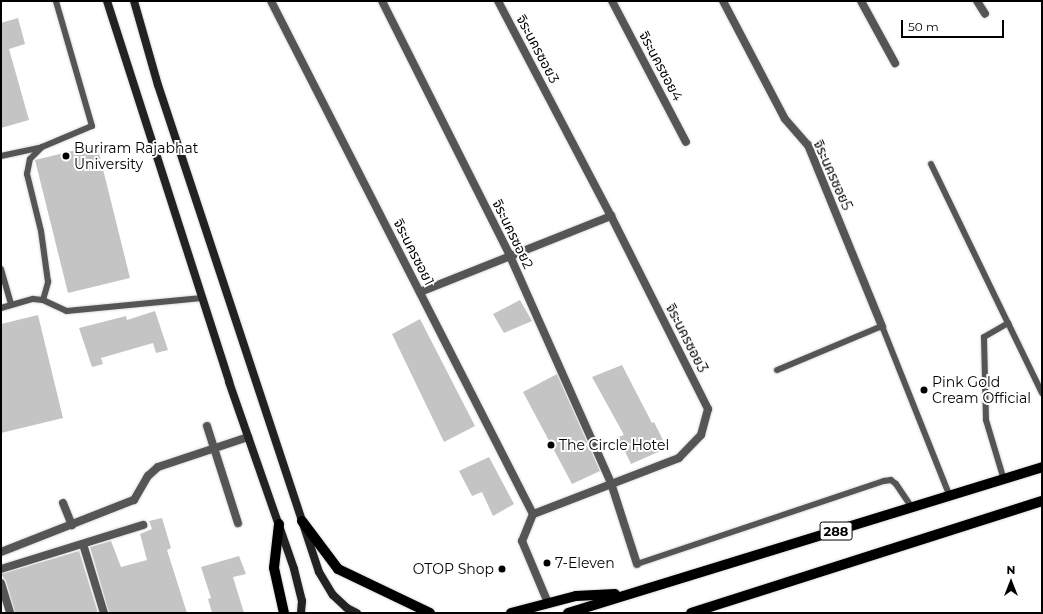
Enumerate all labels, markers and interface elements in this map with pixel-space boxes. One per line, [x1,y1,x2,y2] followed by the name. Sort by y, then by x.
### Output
[513,12,563,86] street label: จิระนครซอย3
[903,12,1006,38] scale bar
[908,19,939,34] text: 50 m
[636,28,686,104] street label: จิระนครซอย4
[810,137,856,213] street label: จิระนครซอย5
[74,140,198,172] place label: Buriram Rajabhat University
[61,151,71,161] marker: Buriram Rajabhat University
[489,197,537,271] street label: จิระนครซอย2
[390,216,438,288] street label: จิระนครซอย1
[662,301,712,375] street label: จิระนครซอย3
[932,374,1031,406] place label: Pink Gold Cream Official
[919,385,929,395] marker: Pink Gold Cream Official
[559,437,669,453] place label: The Circle Hotel
[546,440,556,450] marker: The Circle Hotel
[819,520,853,542] road number: 288
[555,555,615,571] place label: 7-Eleven
[542,558,552,568] marker: 7-Eleven
[413,561,494,577] place label: OTOP Shop
[991,562,1031,602] north arrow
[1007,563,1015,577] text: N
[497,564,507,574] marker: OTOP Shop

